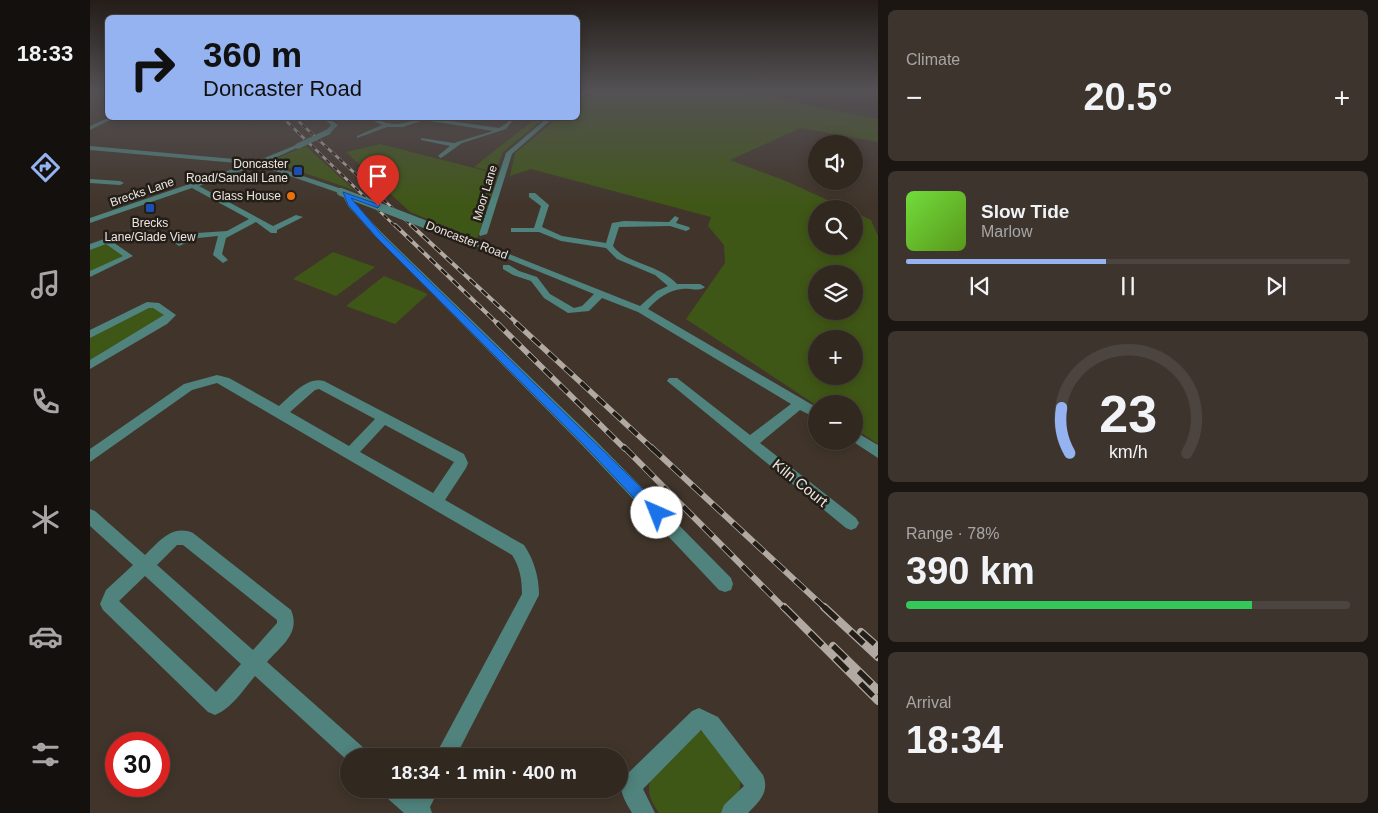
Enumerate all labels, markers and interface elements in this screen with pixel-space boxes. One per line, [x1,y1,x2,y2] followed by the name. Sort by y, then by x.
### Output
[120,35,185,100] icon: right
[203,35,302,74] text: 360 m
[17,41,73,66] text: 18:33
[906,51,960,68] text: Climate
[203,76,362,101] text: Doncaster Road
[1083,76,1173,118] text: 20.5°
[906,82,922,113] text: −
[1334,82,1350,113] text: +
[808,135,863,450] map controls
[808,135,863,190] button: sound
[28,150,63,185] icon: directions
[357,155,399,206] pin
[186,157,288,185] place label: Doncaster Road/Sandall Lane
[364,162,392,190] icon: arrive
[470,163,500,222] street label: Moor Lane
[292,165,304,177] marker: Doncaster Road/Sandall Lane
[108,174,176,209] street label: Brecks Lane
[212,189,281,203] place label: Glass House
[285,190,297,202] marker: Glass House
[808,200,863,255] button: search
[981,201,1069,222] text: Slow Tide
[144,202,156,214] marker: Brecks Lane/Glade View
[104,216,196,244] place label: Brecks Lane/Glade View
[424,218,510,262] street label: Doncaster Road
[981,223,1033,240] text: Marlow
[808,265,863,320] button: layers
[28,267,63,302] icon: music
[966,272,994,300] icon: previous
[1114,272,1142,300] icon: pause
[1262,272,1290,300] icon: next
[808,330,863,385] button: +
[28,384,63,419] icon: phone
[1099,385,1157,443] text: 23
[808,395,863,450] button: −
[1109,442,1147,462] text: km/h
[769,455,832,510] street label: Kiln Court
[630,486,682,538] position arrow
[28,502,63,537] icon: climate
[906,525,999,542] text: Range · 78%
[906,550,1035,592] text: 390 km
[28,619,63,654] icon: car
[906,694,951,711] text: Arrival
[906,719,1003,761] text: 18:34
[105,732,170,797] speed limit sign: 30
[28,737,63,772] icon: filters
[391,762,577,783] text: 18:34 · 1 min · 400 m

